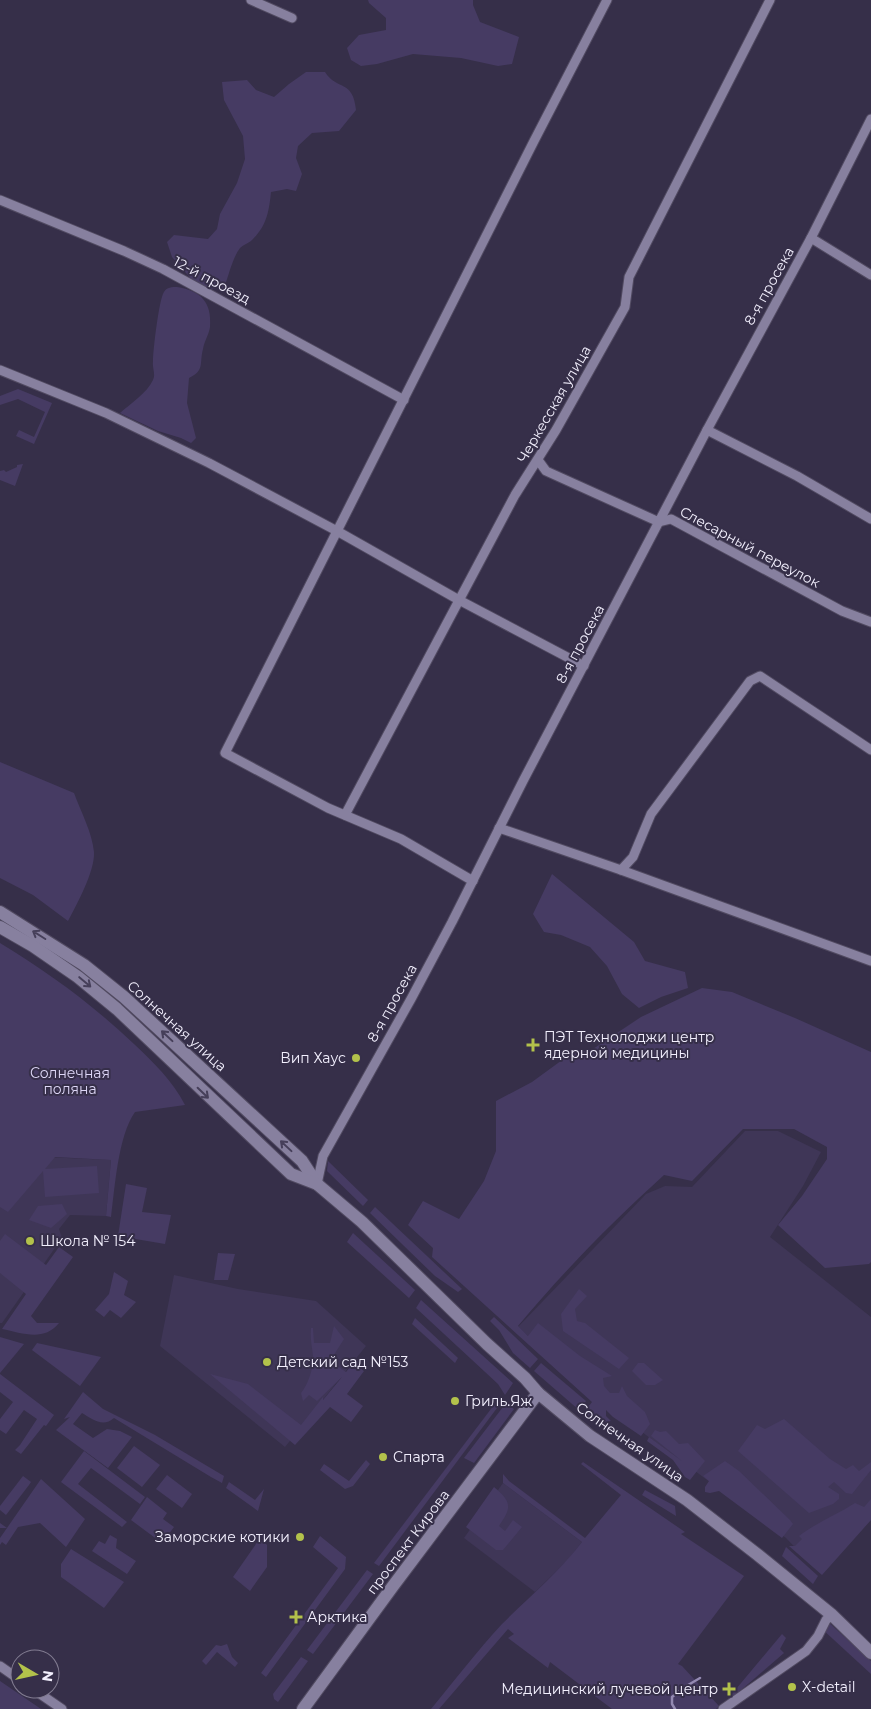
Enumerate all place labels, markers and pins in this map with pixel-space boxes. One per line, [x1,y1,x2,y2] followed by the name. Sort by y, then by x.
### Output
[544,1028,714,1062] place label: ПЭТ Технолоджи центр ядерной медицины
[526,1038,540,1052] marker: ПЭТ Технолоджи центр ядерной медицины
[280,1049,346,1067] place label: Вип Хаус
[350,1052,362,1064] marker: Вип Хаус
[40,1232,136,1250] place label: Школа № 154
[24,1235,36,1247] marker: Школа № 154
[277,1353,408,1371] place label: Детский сад №153
[261,1356,273,1368] marker: Детский сад №153
[465,1392,532,1410] place label: Гриль.Яж
[449,1395,461,1407] marker: Гриль.Яж
[393,1448,445,1466] place label: Спарта
[377,1451,389,1463] marker: Спарта
[155,1528,290,1546] place label: Заморские котики
[294,1531,306,1543] marker: Заморские котики
[307,1608,367,1626] place label: Арктика
[289,1610,303,1624] marker: Арктика
[802,1678,856,1696] place label: X-detail
[501,1680,718,1698] place label: Медицинский лучевой центр
[786,1681,798,1693] marker: X-detail
[722,1682,736,1696] marker: Медицинский лучевой центр

